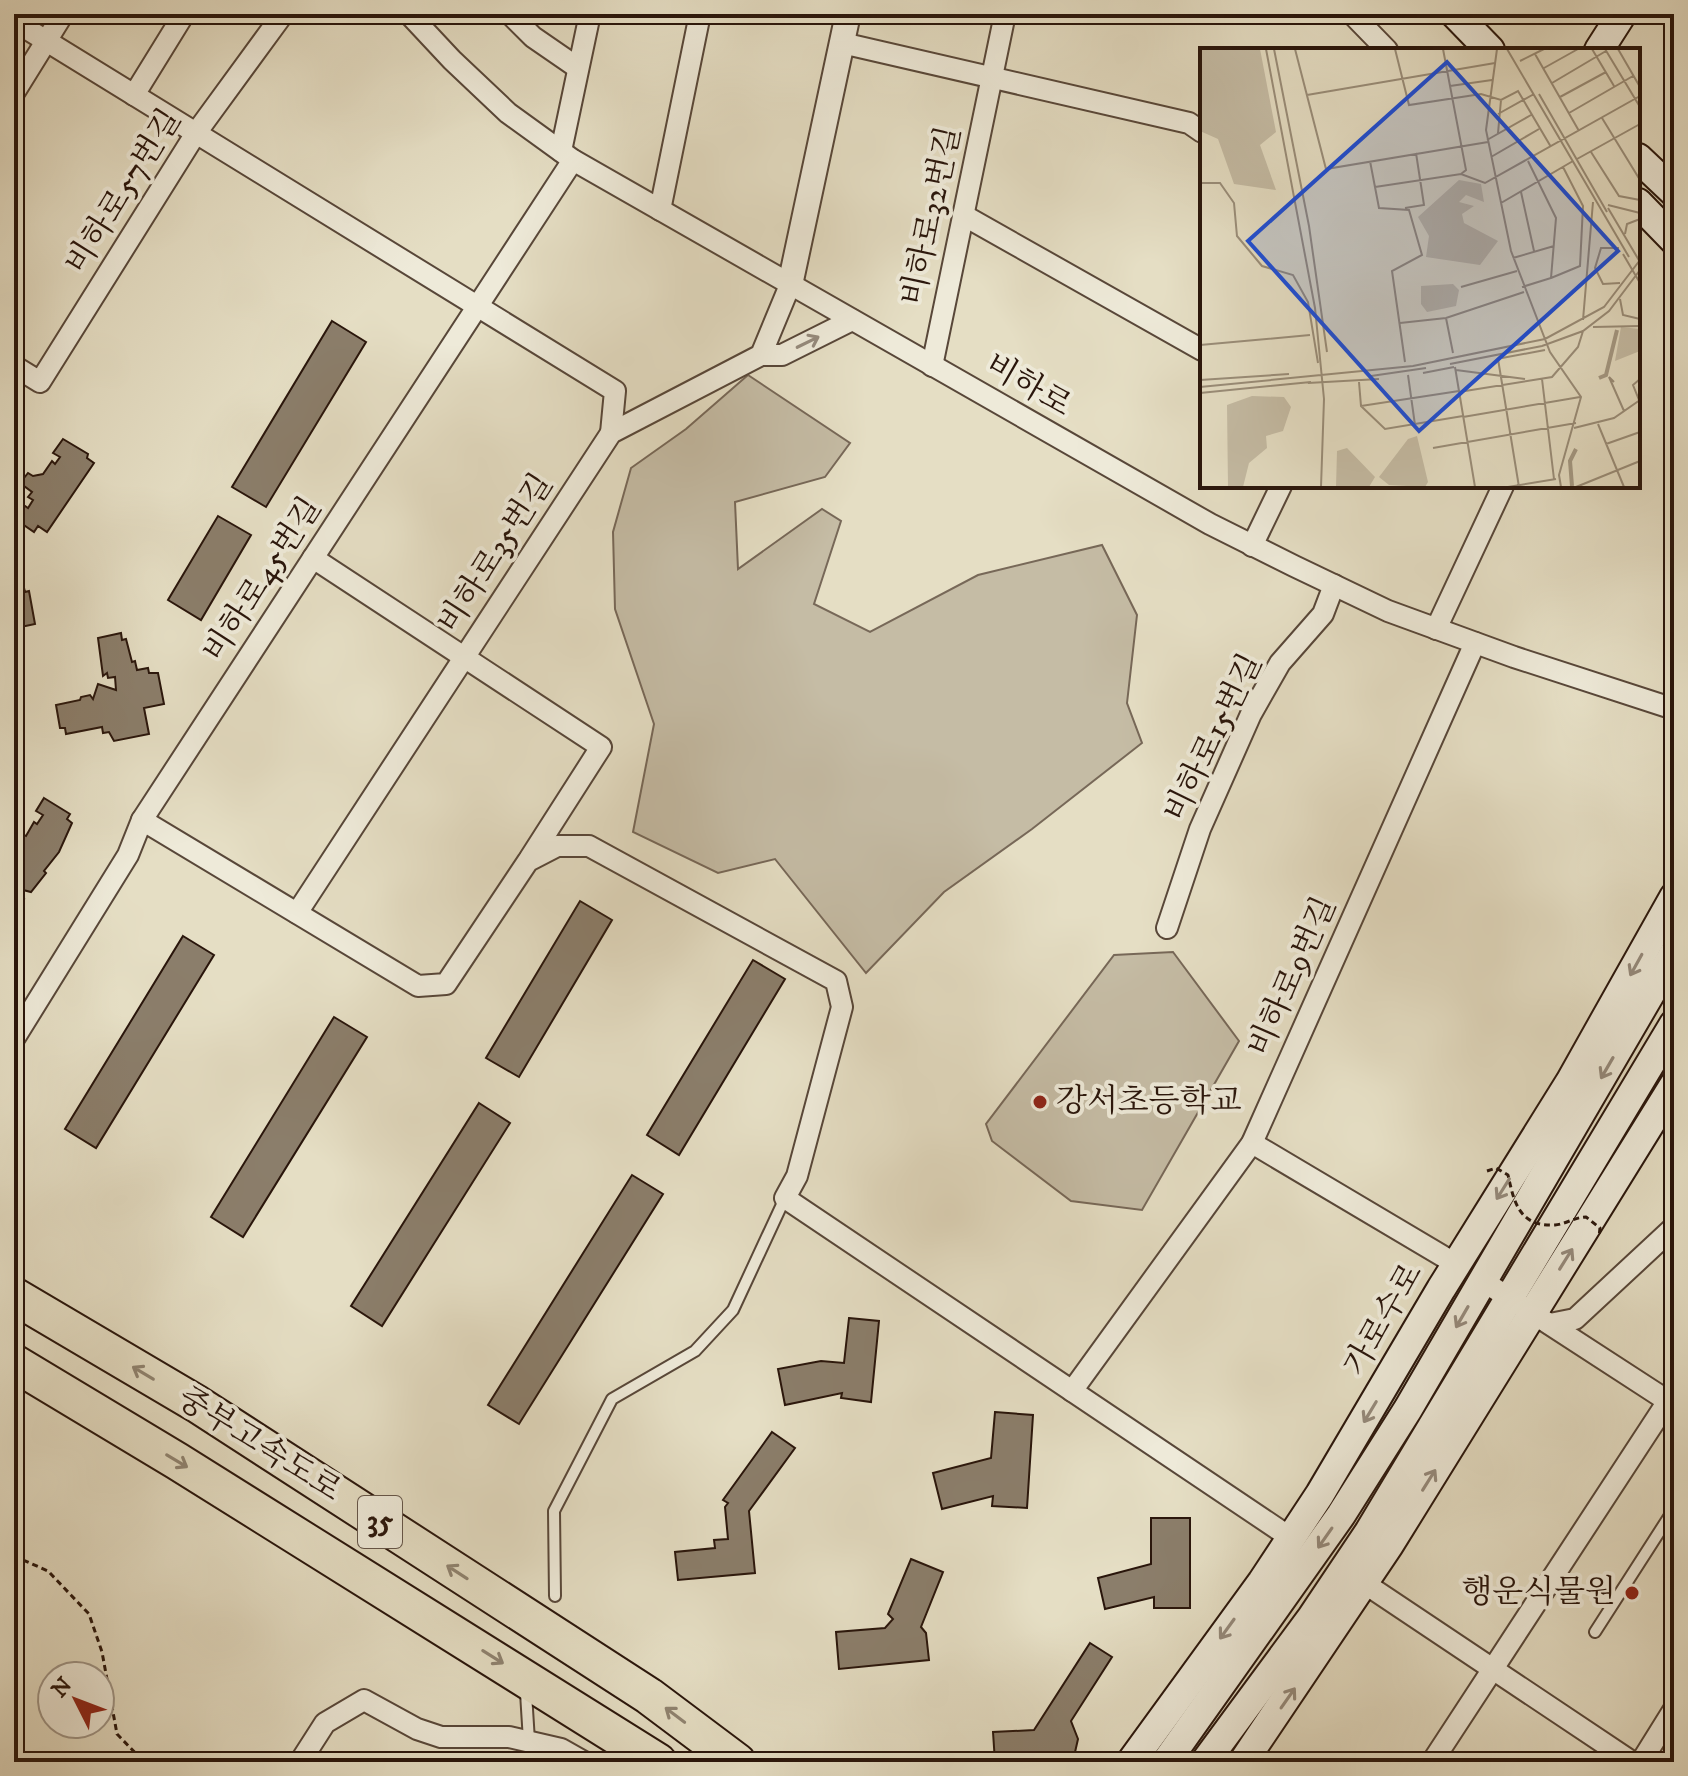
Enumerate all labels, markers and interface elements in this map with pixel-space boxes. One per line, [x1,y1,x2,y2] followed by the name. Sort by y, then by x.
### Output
[1200,48,1640,488] inset map
[57,102,191,282] street label: 비하로57번길
[893,123,971,309] street label: 비하로32번길
[795,334,819,349] one-way arrow
[978,345,1078,427] street label: 비하로
[430,467,562,641] street label: 비하로35번길
[195,490,331,670] street label: 비하로45번길
[1156,647,1272,829] street label: 비하로15번길
[1240,891,1346,1063] street label: 비하로9번길
[1627,953,1643,976] one-way arrow
[1599,1056,1615,1079] one-way arrow
[1056,1082,1242,1122] place label: 강서초등학교
[1031,1093,1049,1111] marker: 강서초등학교
[1495,1177,1512,1199] one-way arrow
[1559,1248,1575,1271] one-way arrow
[1336,1256,1432,1384] street label: 가로수로
[1454,1305,1470,1328] one-way arrow
[132,1365,156,1380] one-way arrow
[170,1379,348,1511] street label: 중부고속도로
[1361,1400,1377,1423] one-way arrow
[165,1453,188,1469] one-way arrow
[1422,1469,1438,1492] one-way arrow
[358,1496,402,1548] road number: 35
[1317,1527,1333,1549] one-way arrow
[447,1564,469,1581] one-way arrow
[1461,1573,1616,1613] place label: 행운식물원
[1623,1584,1641,1602] marker: 행운식물원
[1219,1618,1236,1639] one-way arrow
[481,1649,504,1665] one-way arrow
[36,1660,116,1740] north arrow
[46,1672,78,1703] text: N
[1280,1687,1296,1709] one-way arrow
[664,1707,686,1723] one-way arrow

